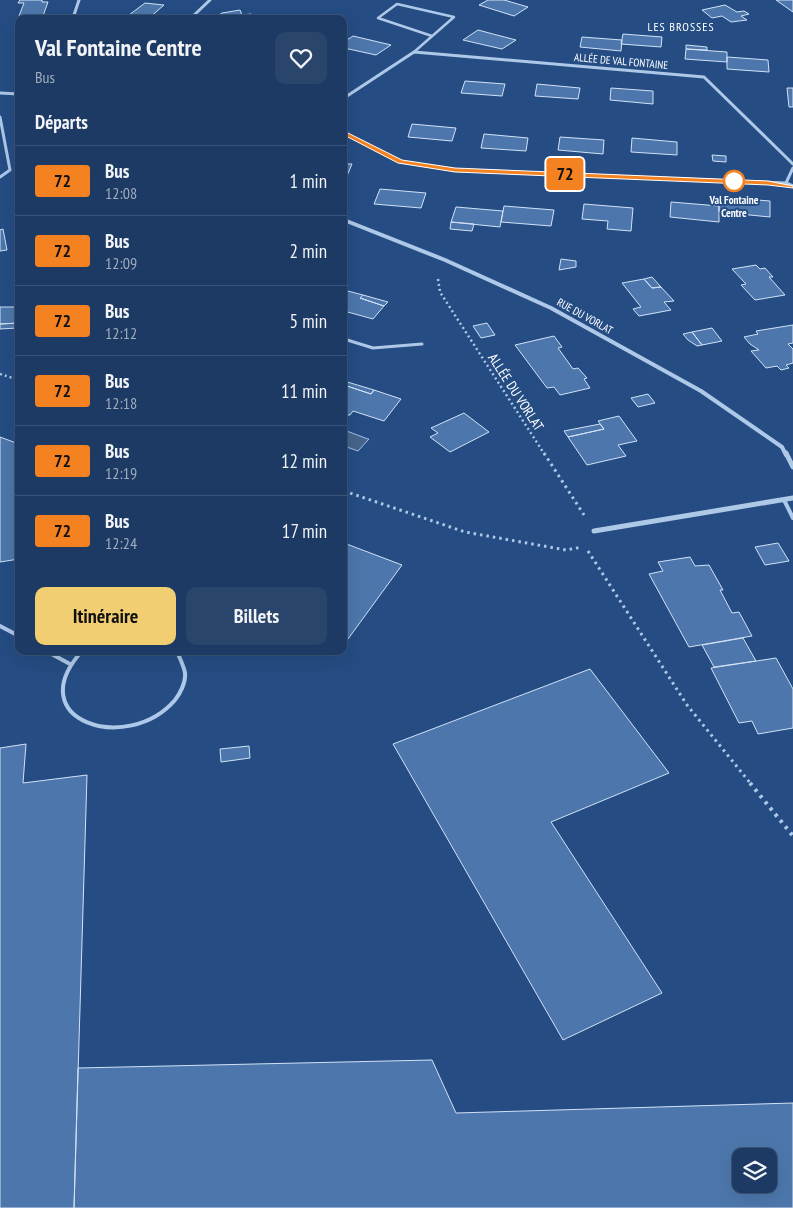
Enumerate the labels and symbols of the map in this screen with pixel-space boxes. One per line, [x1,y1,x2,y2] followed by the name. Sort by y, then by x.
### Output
[647,19,715,34] district label: LES BROSSES
[573,50,669,72] street label: ALLÉE DE VAL FONTAINE
[542,158,588,190] line badge: 72
[723,170,745,192] marker: Val Fontaine Centre
[709,193,759,220] place label: Val Fontaine Centre
[555,295,616,337] street label: RUE DU VORLAT
[484,350,548,435] street label: ALLÉE DU VORLAT

